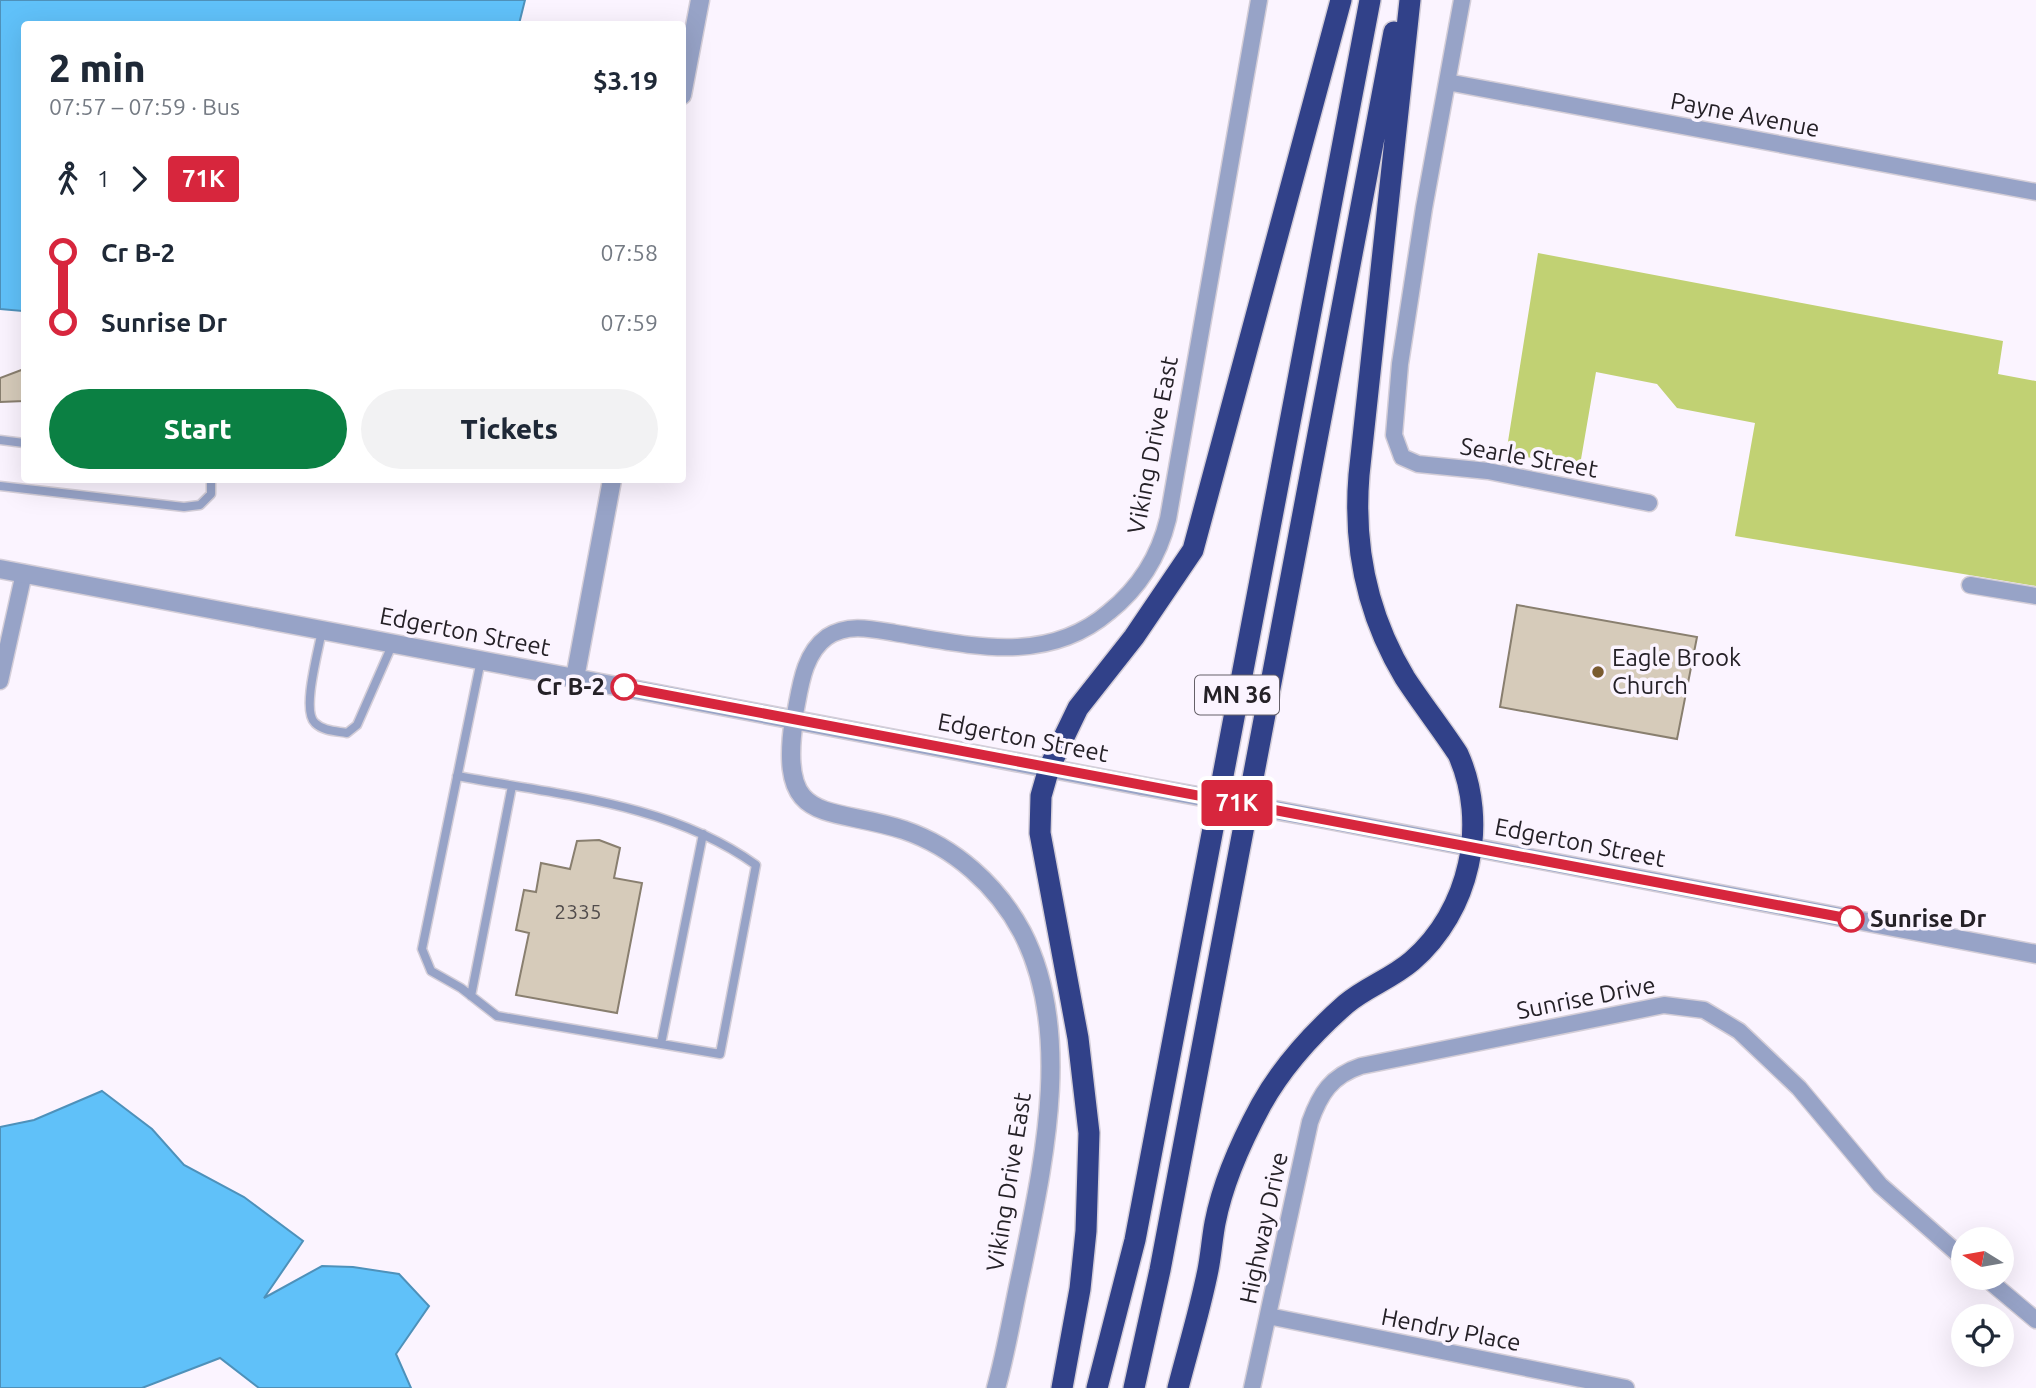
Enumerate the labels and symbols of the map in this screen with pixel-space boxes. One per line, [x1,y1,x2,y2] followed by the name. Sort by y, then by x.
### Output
[1668,87,1822,142] street label: Payne Avenue
[1122,353,1183,536] street label: Viking Drive East
[1458,432,1601,483] street label: Searle Street
[378,602,553,661] street label: Edgerton Street
[1612,644,1741,699] place label: Eagle Brook Church
[1590,664,1606,680] marker: Eagle Brook Church
[537,673,605,700] place label: Cr B-2
[611,674,637,700] marker: Cr B-2
[1195,676,1279,715] road number: MN 36
[936,708,1111,767] street label: Edgerton Street
[1197,780,1277,826] line badge: 71K
[1493,813,1668,872] street label: Edgerton Street
[554,899,602,923] house number: 2335
[1870,905,1987,932] place label: Sunrise Dr
[1838,906,1864,932] marker: Sunrise Dr
[1514,971,1658,1024] street label: Sunrise Drive
[981,1090,1036,1273] street label: Viking Drive East
[1234,1149,1293,1306] street label: Highway Drive
[1951,1227,2014,1290] north arrow
[1379,1303,1523,1356] street label: Hendry Place

